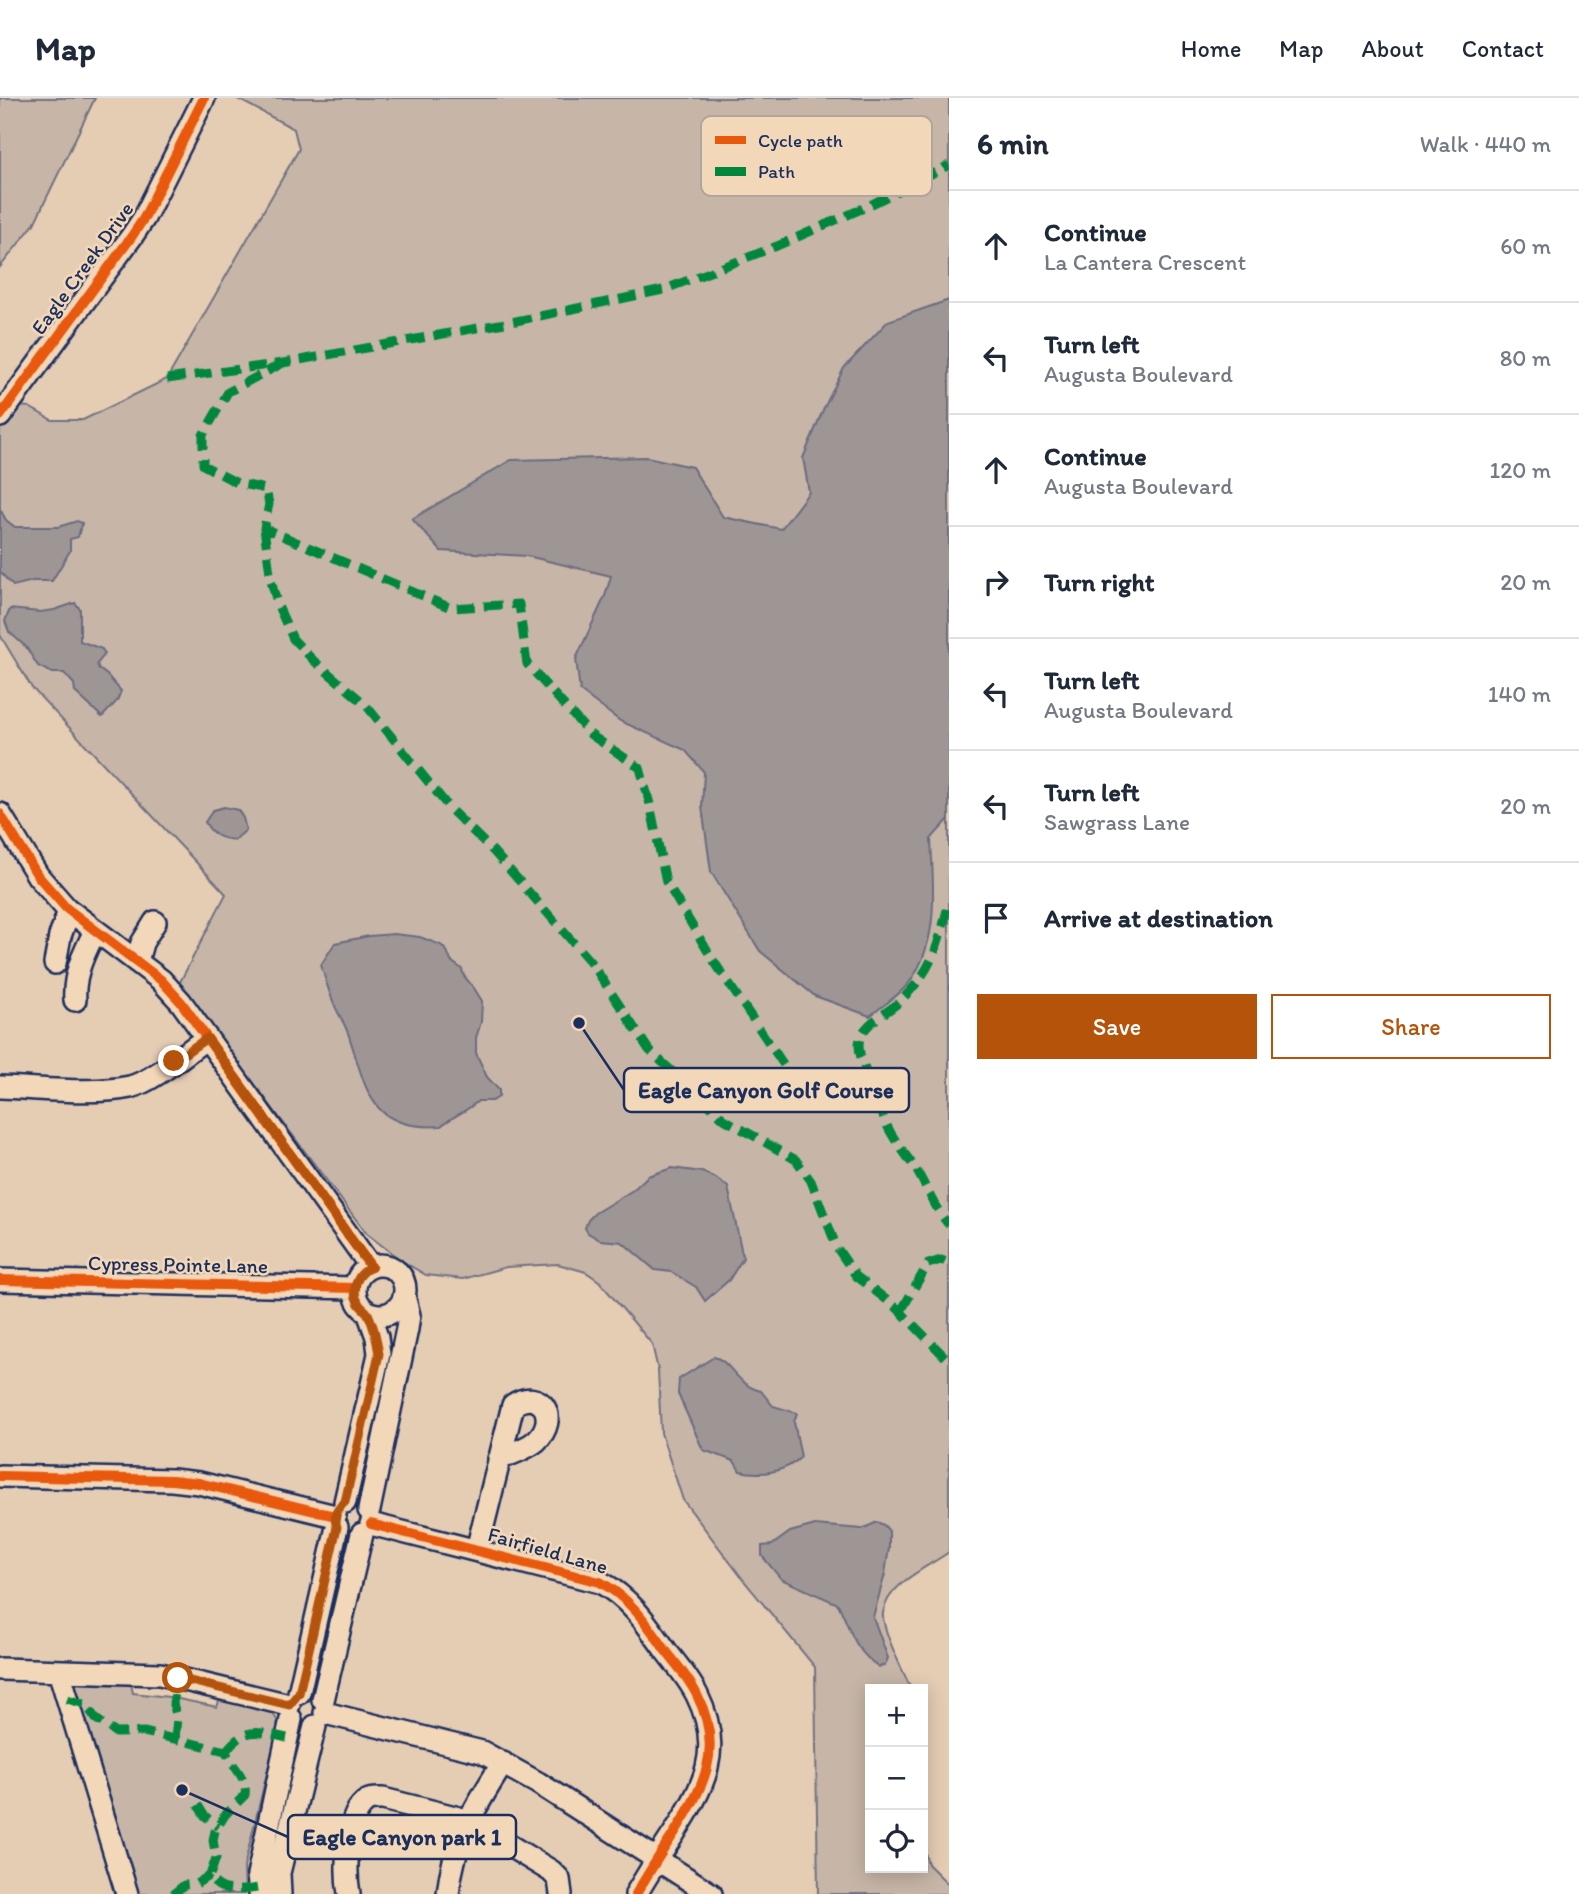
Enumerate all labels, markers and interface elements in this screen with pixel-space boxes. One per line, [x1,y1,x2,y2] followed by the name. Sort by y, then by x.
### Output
[35,29,96,68] text: Map
[1181,34,1241,63] text: Home
[1279,34,1323,63] text: Map
[1361,34,1424,63] text: About
[1462,34,1544,63] text: Contact
[701,116,932,196] legend
[977,125,1049,162] text: 6 min
[758,129,843,152] text: Cycle path
[1420,130,1551,158] text: Walk · 440 m
[758,160,795,183] text: Path
[25,197,139,339] street label: Eagle Creek Drive
[1044,216,1147,248] text: Continue
[977,227,1015,265] icon: ahead
[1500,232,1551,260] text: 60 m
[1044,248,1246,276] text: La Cantera Crescent
[1044,328,1140,360] text: Turn left
[977,339,1015,377] icon: left
[1500,344,1551,372] text: 80 m
[1044,360,1233,388] text: Augusta Boulevard
[1044,440,1147,472] text: Continue
[977,451,1015,489] icon: ahead
[1490,456,1551,484] text: 120 m
[1044,472,1233,500] text: Augusta Boulevard
[977,563,1015,601] icon: right
[1044,566,1155,598] text: Turn right
[1500,568,1551,596] text: 20 m
[1044,664,1140,696] text: Turn left
[977,675,1015,713] icon: left
[1488,680,1551,708] text: 140 m
[1044,696,1233,724] text: Augusta Boulevard
[1044,776,1140,808] text: Turn left
[977,787,1015,825] icon: left
[1500,792,1551,820] text: 20 m
[1044,808,1190,836] text: Sawgrass Lane
[977,899,1015,937] icon: arrive
[1044,902,1273,934] text: Arrive at destination
[977,994,1257,1059] button: Save
[1271,994,1551,1059] button: Share
[158,1045,189,1076] route end
[624,1068,909,1112] callout: Eagle Canyon Golf Course
[638,1076,894,1104] text: Eagle Canyon Golf Course
[88,1250,268,1278] street label: Cypress Pointe Lane
[485,1521,611,1579] street label: Fairfield Lane
[162,1662,193,1693] route start
[865,1684,928,1873] map controls
[865,1684,928,1747] button: +
[865,1747,928,1810] button: −
[865,1810,928,1873] button: locate
[288,1815,516,1859] callout: Eagle Canyon park 1
[302,1823,502,1851] text: Eagle Canyon park 1

